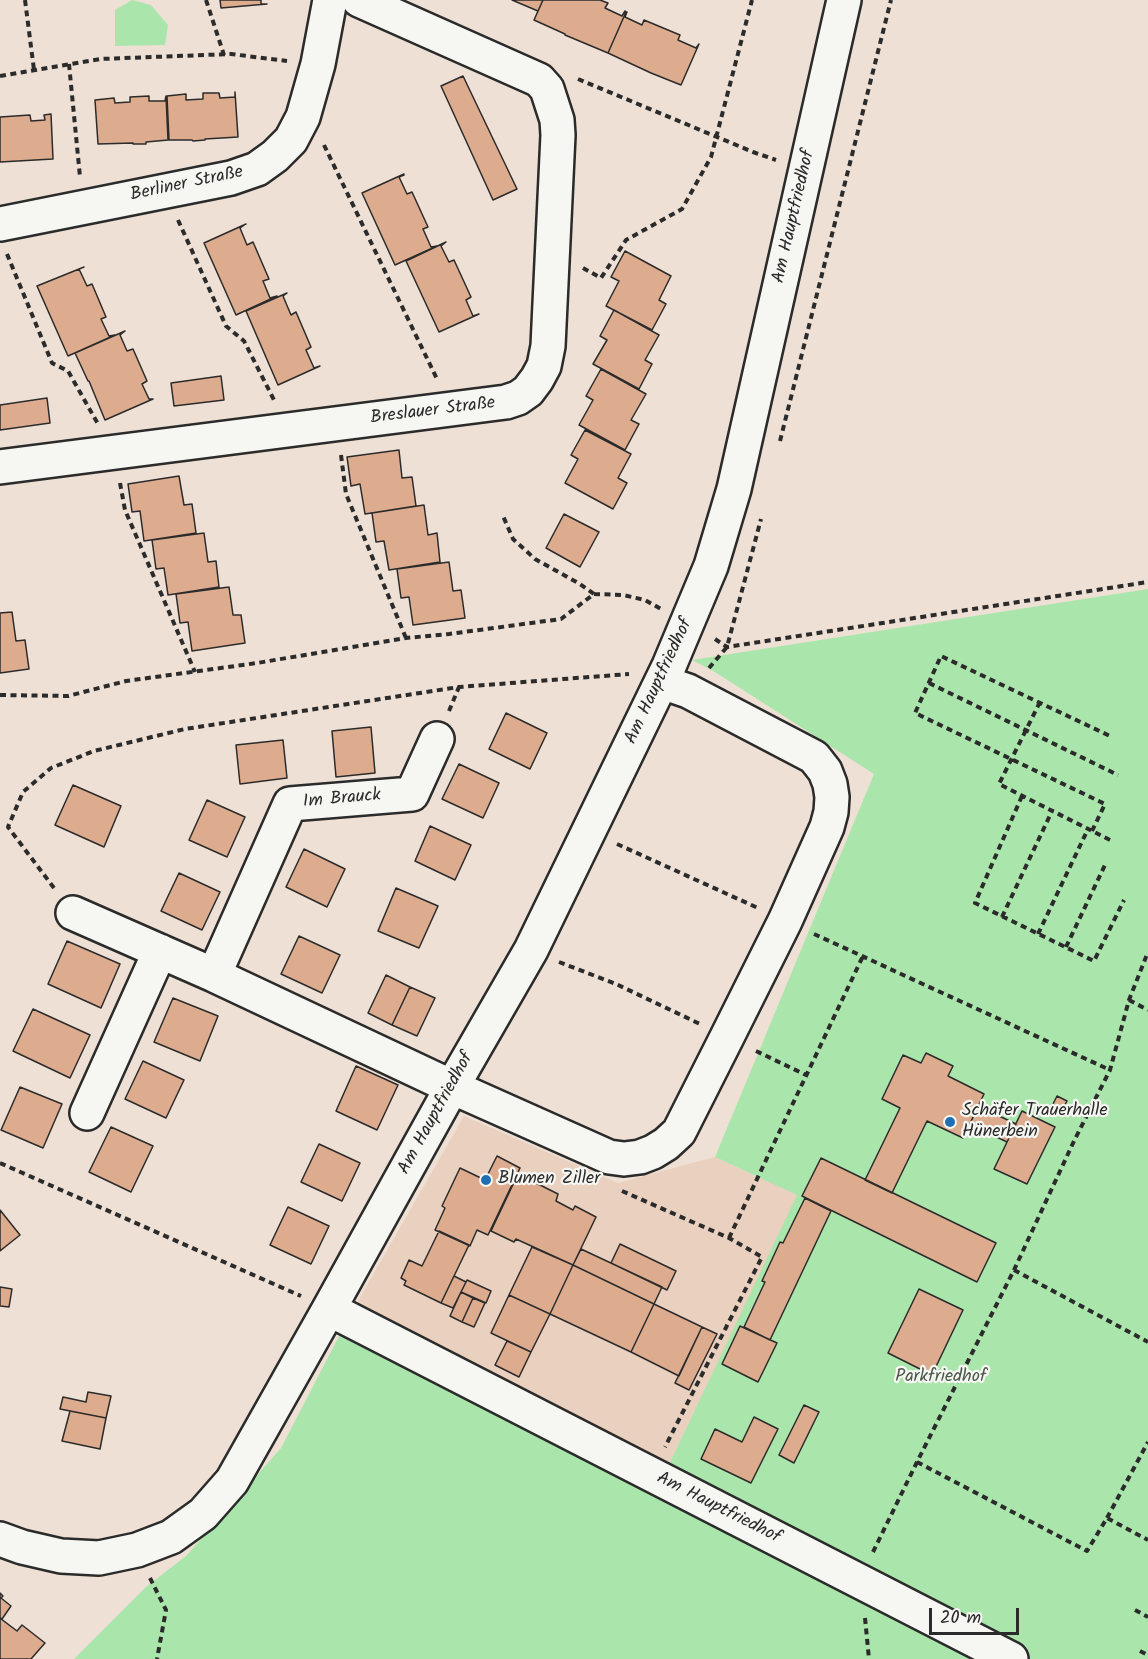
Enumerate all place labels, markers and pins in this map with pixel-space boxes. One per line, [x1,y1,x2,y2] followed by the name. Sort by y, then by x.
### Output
[962,1101,1108,1144] place label: Schäfer Trauerhalle Hünerbein
[943,1115,957,1129] marker: Schäfer Trauerhalle Hünerbein
[498,1169,600,1191] place label: Blumen Ziller
[479,1173,493,1187] marker: Blumen Ziller

